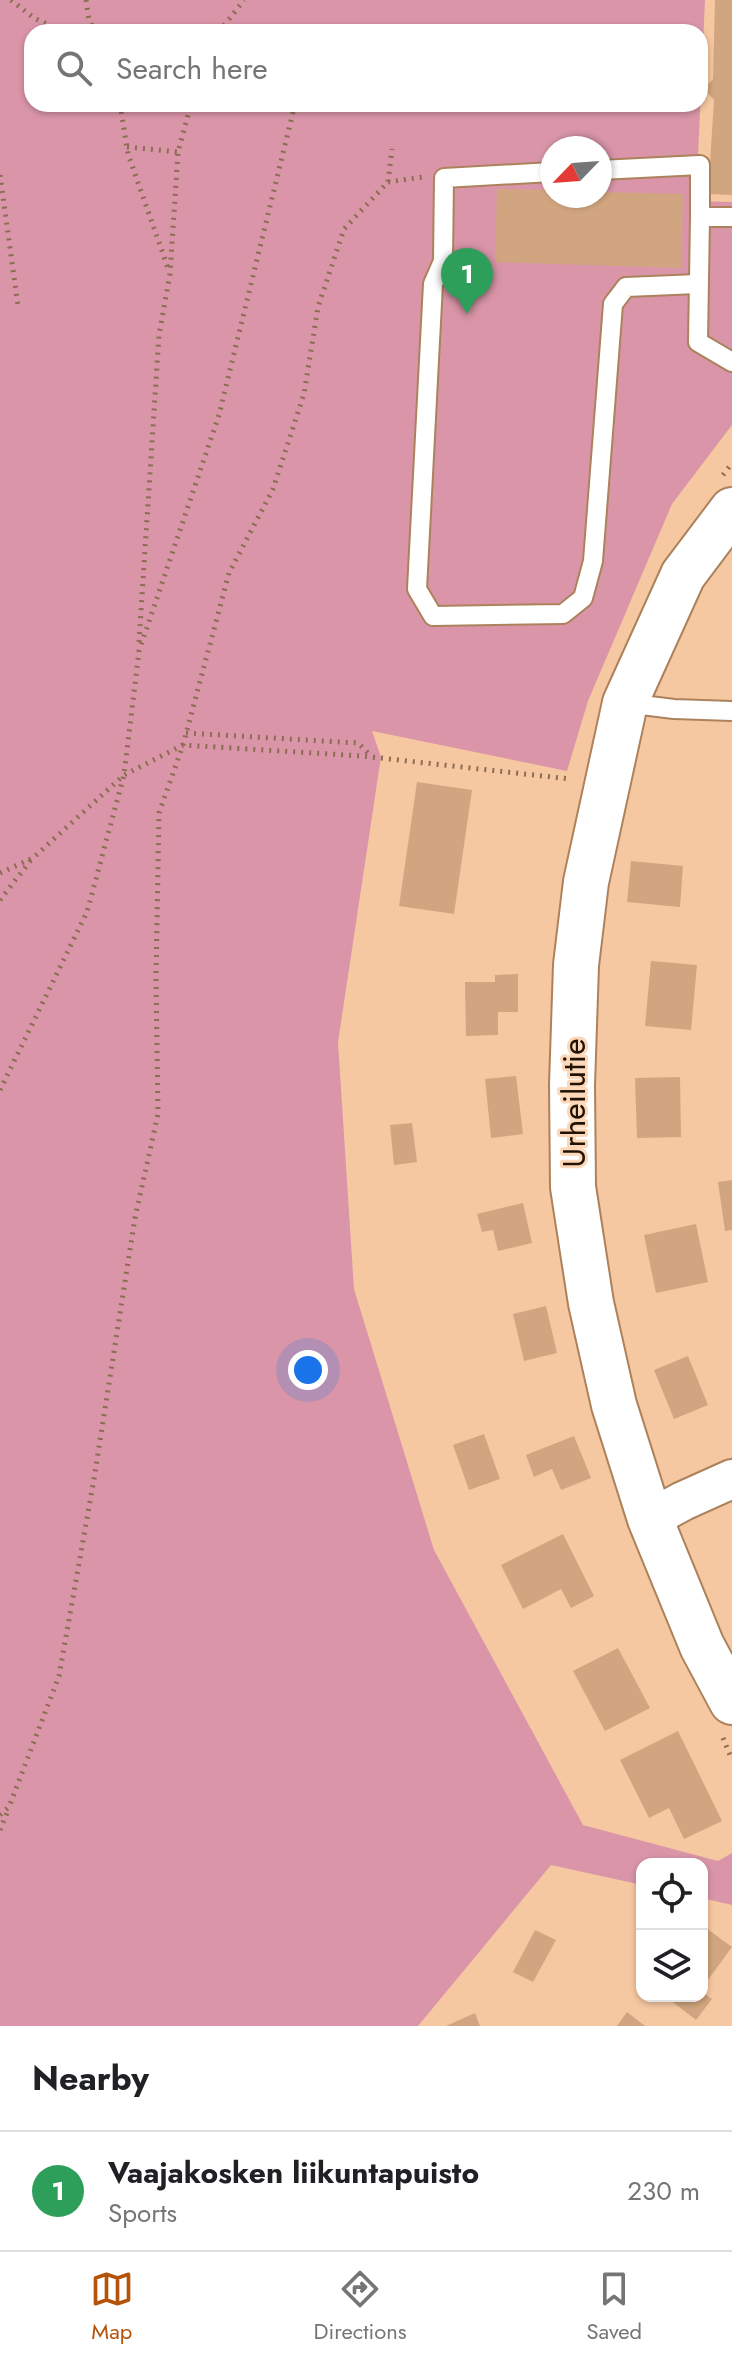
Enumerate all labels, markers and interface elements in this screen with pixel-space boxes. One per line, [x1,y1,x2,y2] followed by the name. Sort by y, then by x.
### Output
[24,24,708,112] search box
[52,46,96,90] icon: search
[116,47,268,90] text: Search here
[540,136,612,208] north arrow
[441,248,493,314] pin: 1
[551,1038,597,1168] street label: Urheilutie
[288,1350,328,1390] your location
[636,1858,708,2002] map controls
[636,1858,708,1930] button: locate
[636,1930,708,2002] button: layers
[32,2054,149,2103] text: Nearby
[108,2151,479,2194] text: Vaajakosken liikuntapuisto
[51,2172,65,2210] text: 1
[627,2172,700,2210] text: 230 m
[108,2194,177,2232] text: Sports
[90,2267,134,2347] tab: Map
[314,2267,407,2347] tab: Directions
[586,2267,642,2347] tab: Saved

